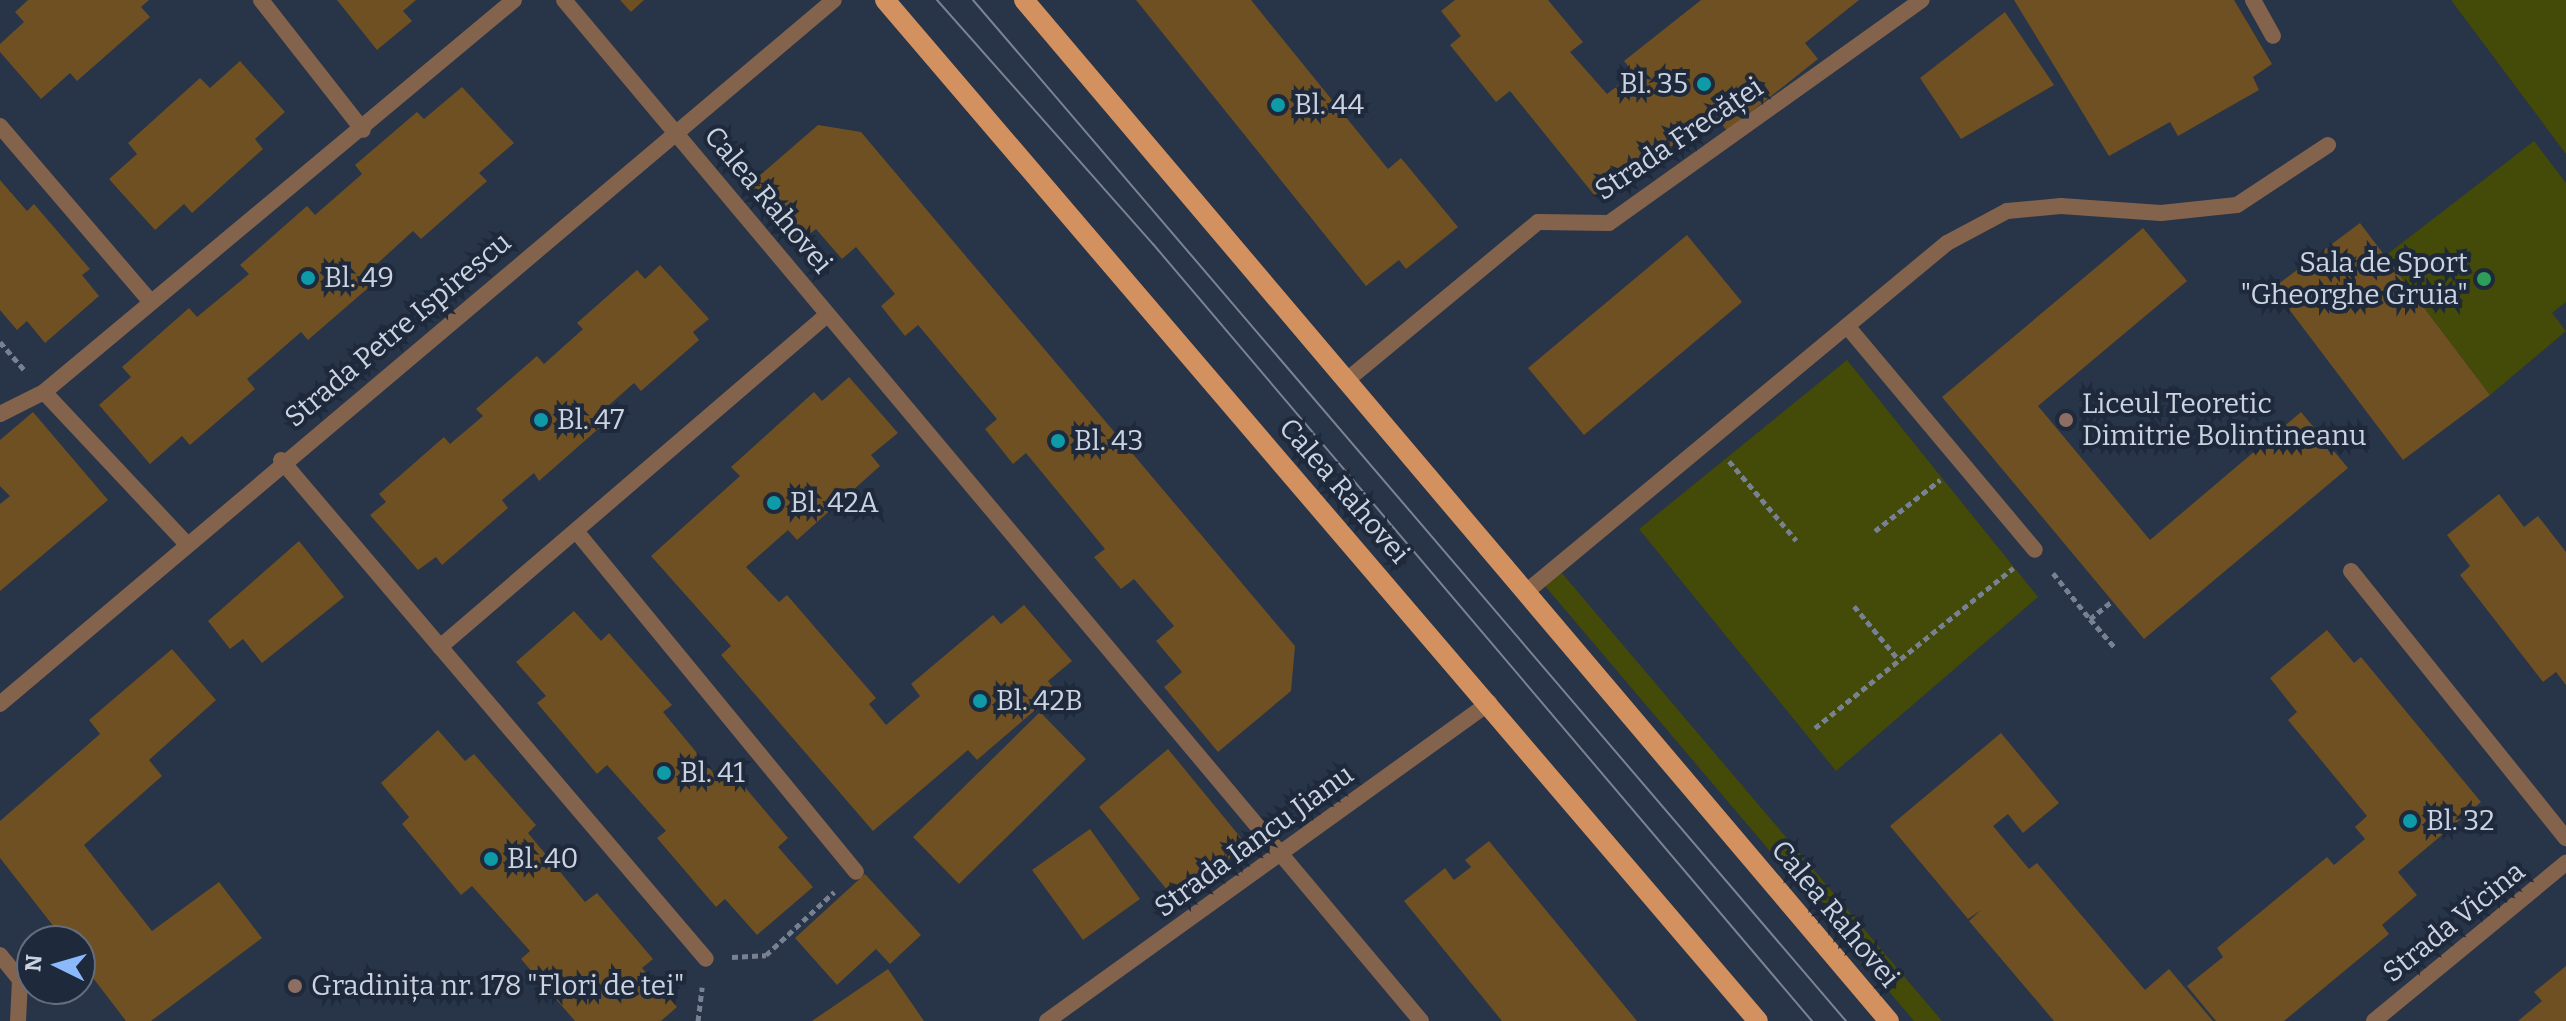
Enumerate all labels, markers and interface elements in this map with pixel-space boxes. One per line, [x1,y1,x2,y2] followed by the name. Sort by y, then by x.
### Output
[1620,67,1688,101] place label: Bl. 35
[1589,70,1769,208] street label: Strada Frecăței
[1695,75,1713,93] marker: Bl. 35
[1294,88,1364,122] place label: Bl. 44
[1269,96,1287,114] marker: Bl. 44
[697,120,839,280] street label: Calea Rahovei
[278,226,518,434] street label: Strada Petre Ispirescu
[2241,246,2468,312] place label: Sala de Sport "Gheorghe Gruia"
[324,261,394,295] place label: Bl. 49
[299,269,317,287] marker: Bl. 49
[2475,270,2493,288] marker: Sala de Sport "Gheorghe Gruia"
[2082,387,2366,453] place label: Liceul Teoretic Dimitrie Bolintineanu
[557,403,624,437] place label: Bl. 47
[532,411,550,429] marker: Bl. 47
[2057,411,2075,429] marker: Liceul Teoretic Dimitrie Bolintineanu
[1272,412,1416,570] street label: Calea Rahovei
[1074,424,1144,458] place label: Bl. 43
[1049,432,1067,450] marker: Bl. 43
[790,486,879,520] place label: Bl. 42A
[765,494,783,512] marker: Bl. 42A
[996,684,1083,718] place label: Bl. 42B
[971,692,989,710] marker: Bl. 42B
[680,756,745,790] place label: Bl. 41
[1148,758,1360,924] street label: Strada Iancu Jianu
[655,764,673,782] marker: Bl. 41
[2426,804,2494,838] place label: Bl. 32
[2401,812,2419,830] marker: Bl. 32
[1764,834,1906,994] street label: Calea Rahovei
[507,842,579,876] place label: Bl. 40
[482,850,500,868] marker: Bl. 40
[2376,855,2532,989] street label: Strada Vicina
[16,925,96,1005] north arrow
[19,953,48,973] text: N
[311,969,685,1003] place label: Gradinița nr. 178 "Flori de tei"
[286,977,304,995] marker: Gradinița nr. 178 "Flori de tei"

